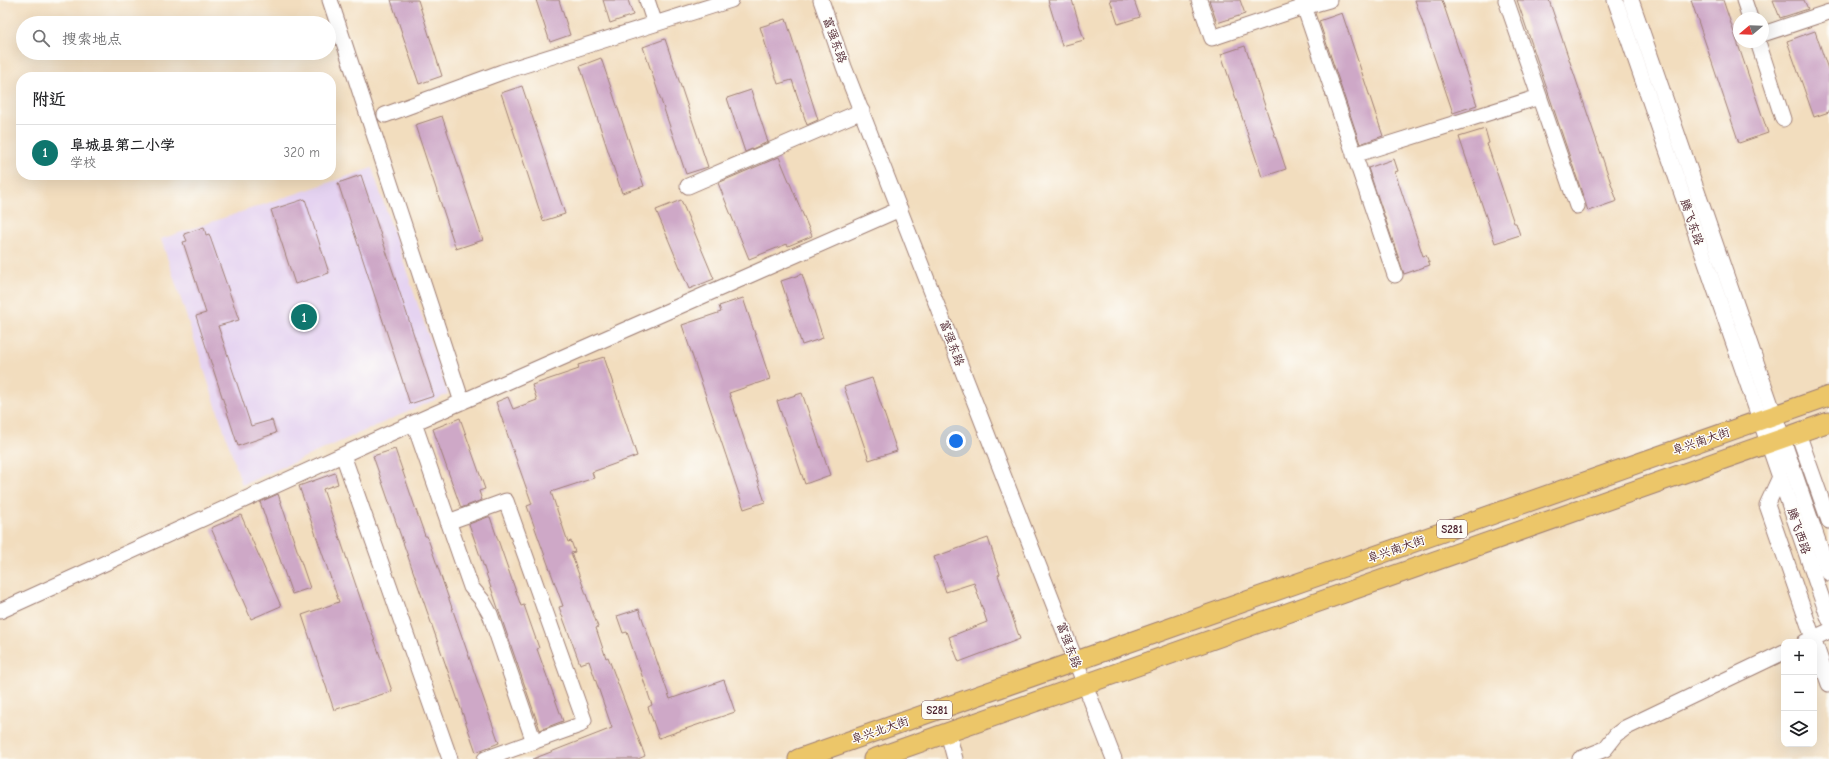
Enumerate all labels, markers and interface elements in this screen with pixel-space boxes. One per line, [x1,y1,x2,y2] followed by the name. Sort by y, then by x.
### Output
[1733,12,1769,48] north arrow
[820,15,850,65] street label: 富强东路
[16,16,336,60] search box
[30,27,52,49] icon: search
[62,30,122,48] text: 搜索地点
[32,90,66,109] text: 附近
[70,136,175,154] text: 阜城县第二小学
[42,145,48,160] text: 1
[284,145,320,160] text: 320 m
[70,155,96,170] text: 学校
[1678,197,1706,247] street label: 腾飞东路
[291,302,317,332] pin: 1
[937,318,967,368] street label: 富强东路
[1670,425,1732,457] street label: 阜兴南大街
[946,431,966,451] your location
[1785,506,1813,556] street label: 腾飞西路
[1437,520,1467,538] road number: S281
[1365,533,1427,565] street label: 阜兴南大街
[1054,620,1084,670] street label: 富强东路
[1781,639,1817,747] map controls
[1781,639,1817,675] button: +
[1781,675,1817,711] button: −
[922,701,952,719] road number: S281
[1781,711,1817,747] button: layers
[849,714,911,746] street label: 阜兴北大街

